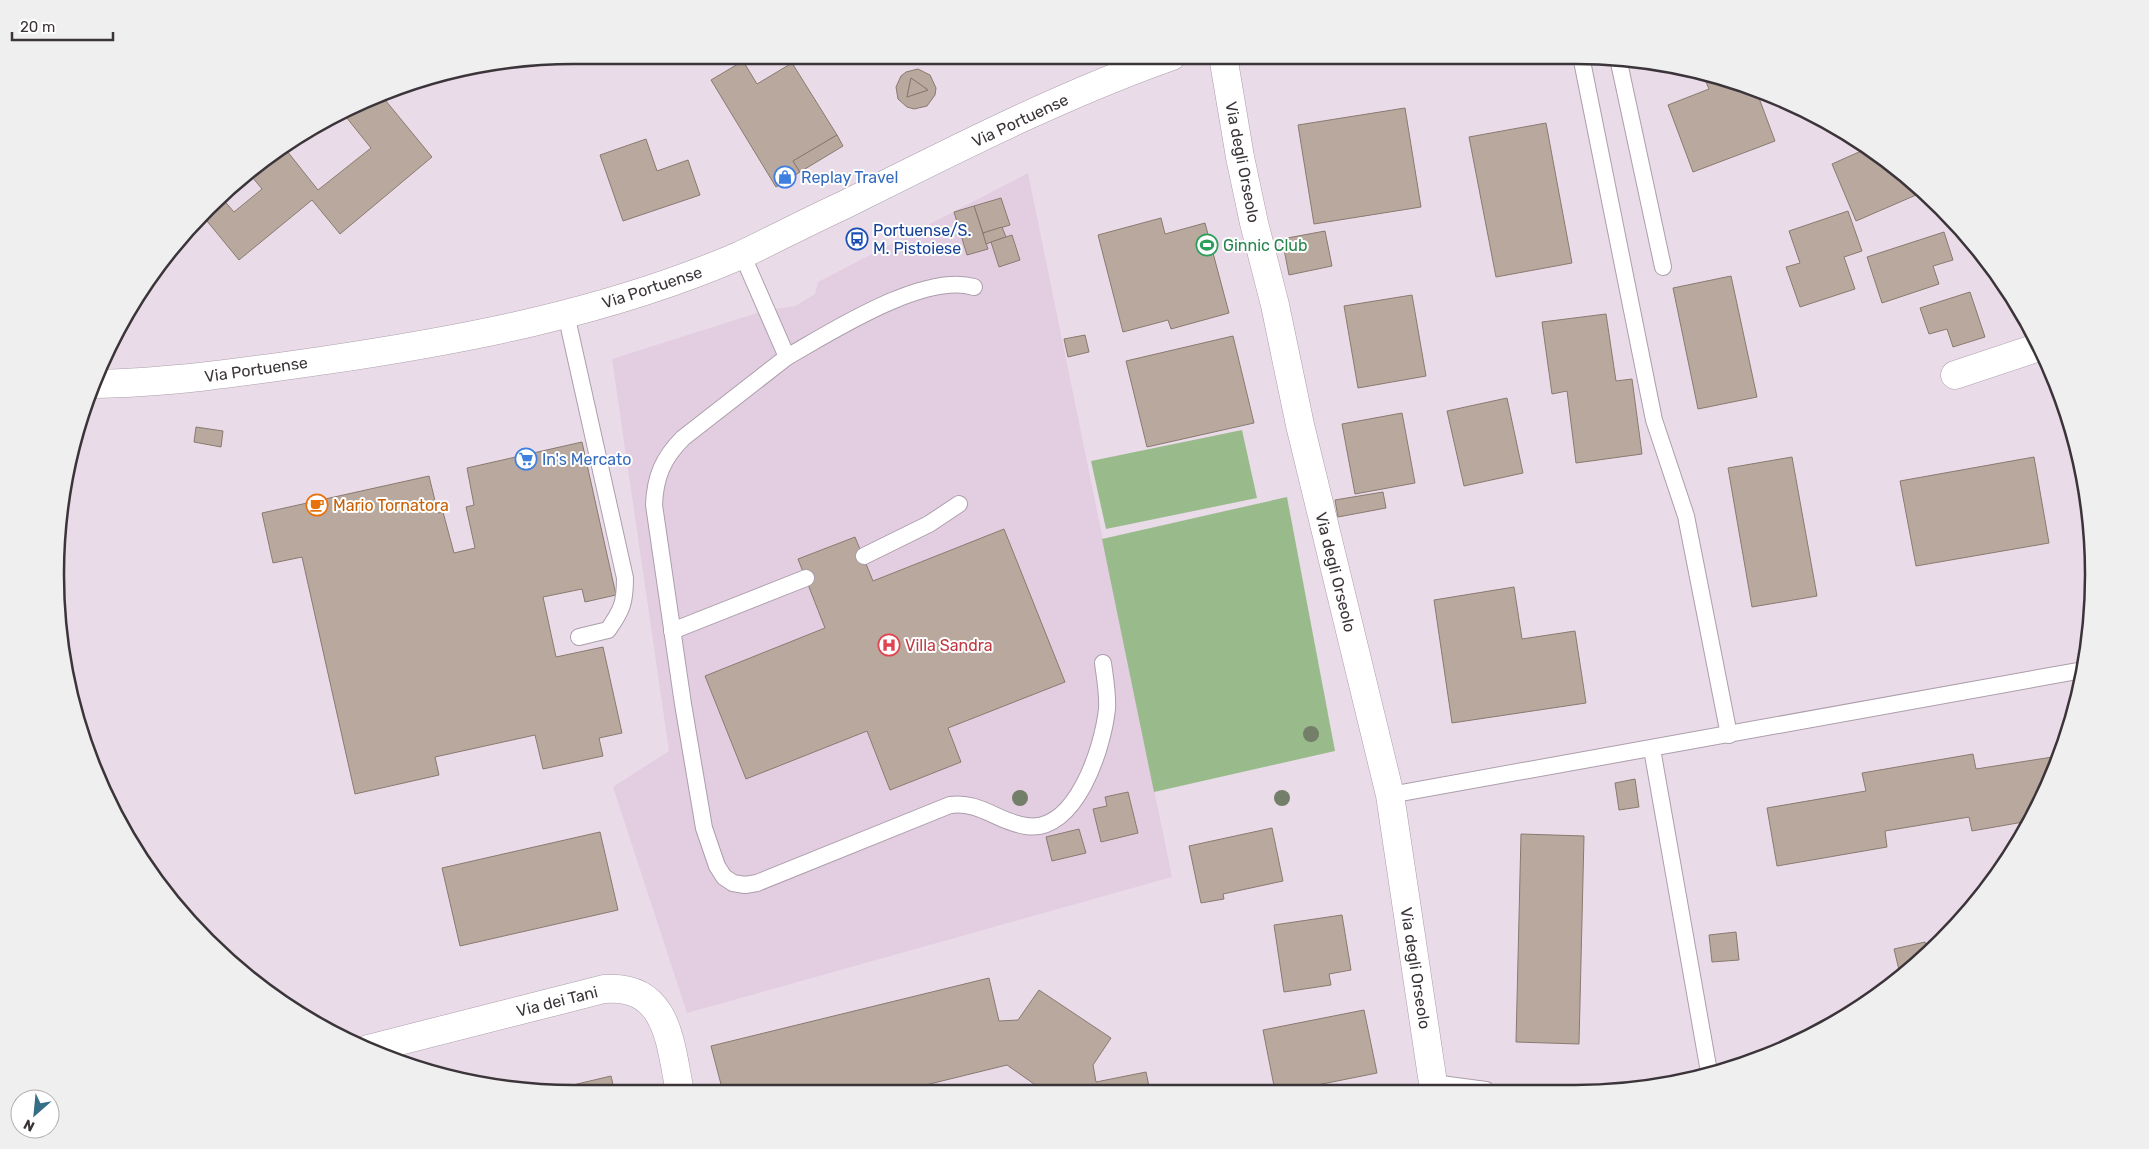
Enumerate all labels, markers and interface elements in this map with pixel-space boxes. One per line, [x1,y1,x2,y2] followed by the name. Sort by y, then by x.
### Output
[12,10,114,42] scale bar
[20,18,55,36] text: 20 m
[969,90,1071,151] street label: Via Portuense
[1221,100,1264,224] street label: Via degli Orseolo
[773,165,797,189] shop icon: Replay Travel
[801,168,898,187] place label: Replay Travel
[873,221,972,258] place label: Portuense/S. M. Pistoiese
[845,227,869,251] bus stop icon: Portuense/S. M. Pistoiese
[1195,233,1219,257] sports icon: Ginnic Club
[1223,236,1307,255] place label: Ginnic Club
[600,262,705,313] street label: Via Portuense
[203,353,309,386] street label: Via Portuense
[514,447,538,471] supermarket icon: In's Mercato
[542,450,631,469] place label: In's Mercato
[305,493,329,517] cafe icon: Mario Tornatora
[333,496,449,515] place label: Mario Tornatora
[1311,510,1360,634] street label: Via degli Orseolo
[877,633,901,657] hospital icon: Villa Sandra
[905,636,993,655] place label: Villa Sandra
[1396,906,1435,1030] street label: Via degli Orseolo
[514,982,600,1021] street label: Via dei Tani
[10,1089,60,1139] north arrow
[21,1115,38,1135] text: N

